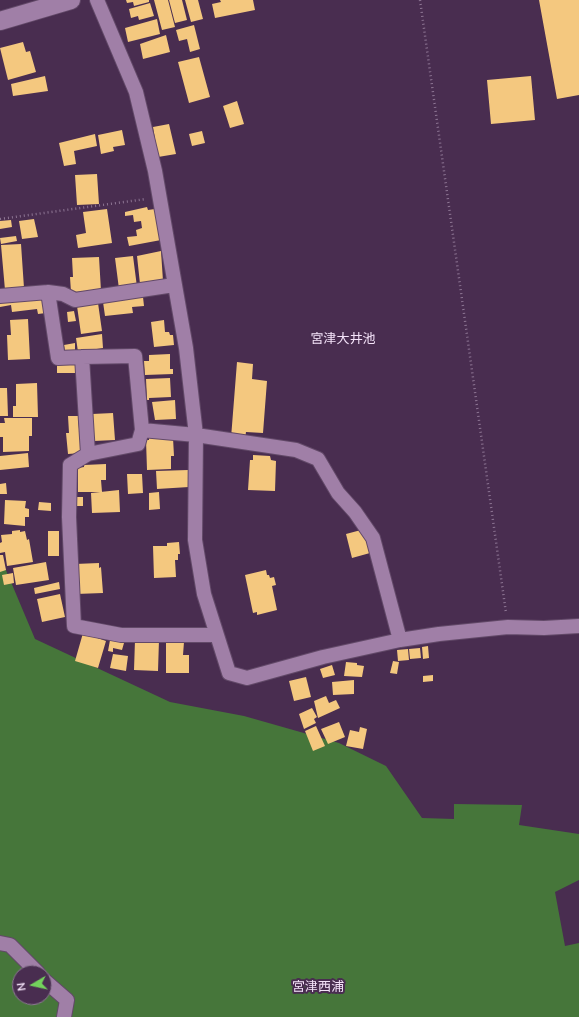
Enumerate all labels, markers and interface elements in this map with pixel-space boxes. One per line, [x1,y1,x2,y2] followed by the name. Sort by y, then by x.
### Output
[311,331,375,347] district label: 宮津大井池
[12,965,52,1005] north arrow
[292,979,344,995] district label: 宮津西浦
[14,982,29,992] text: N

